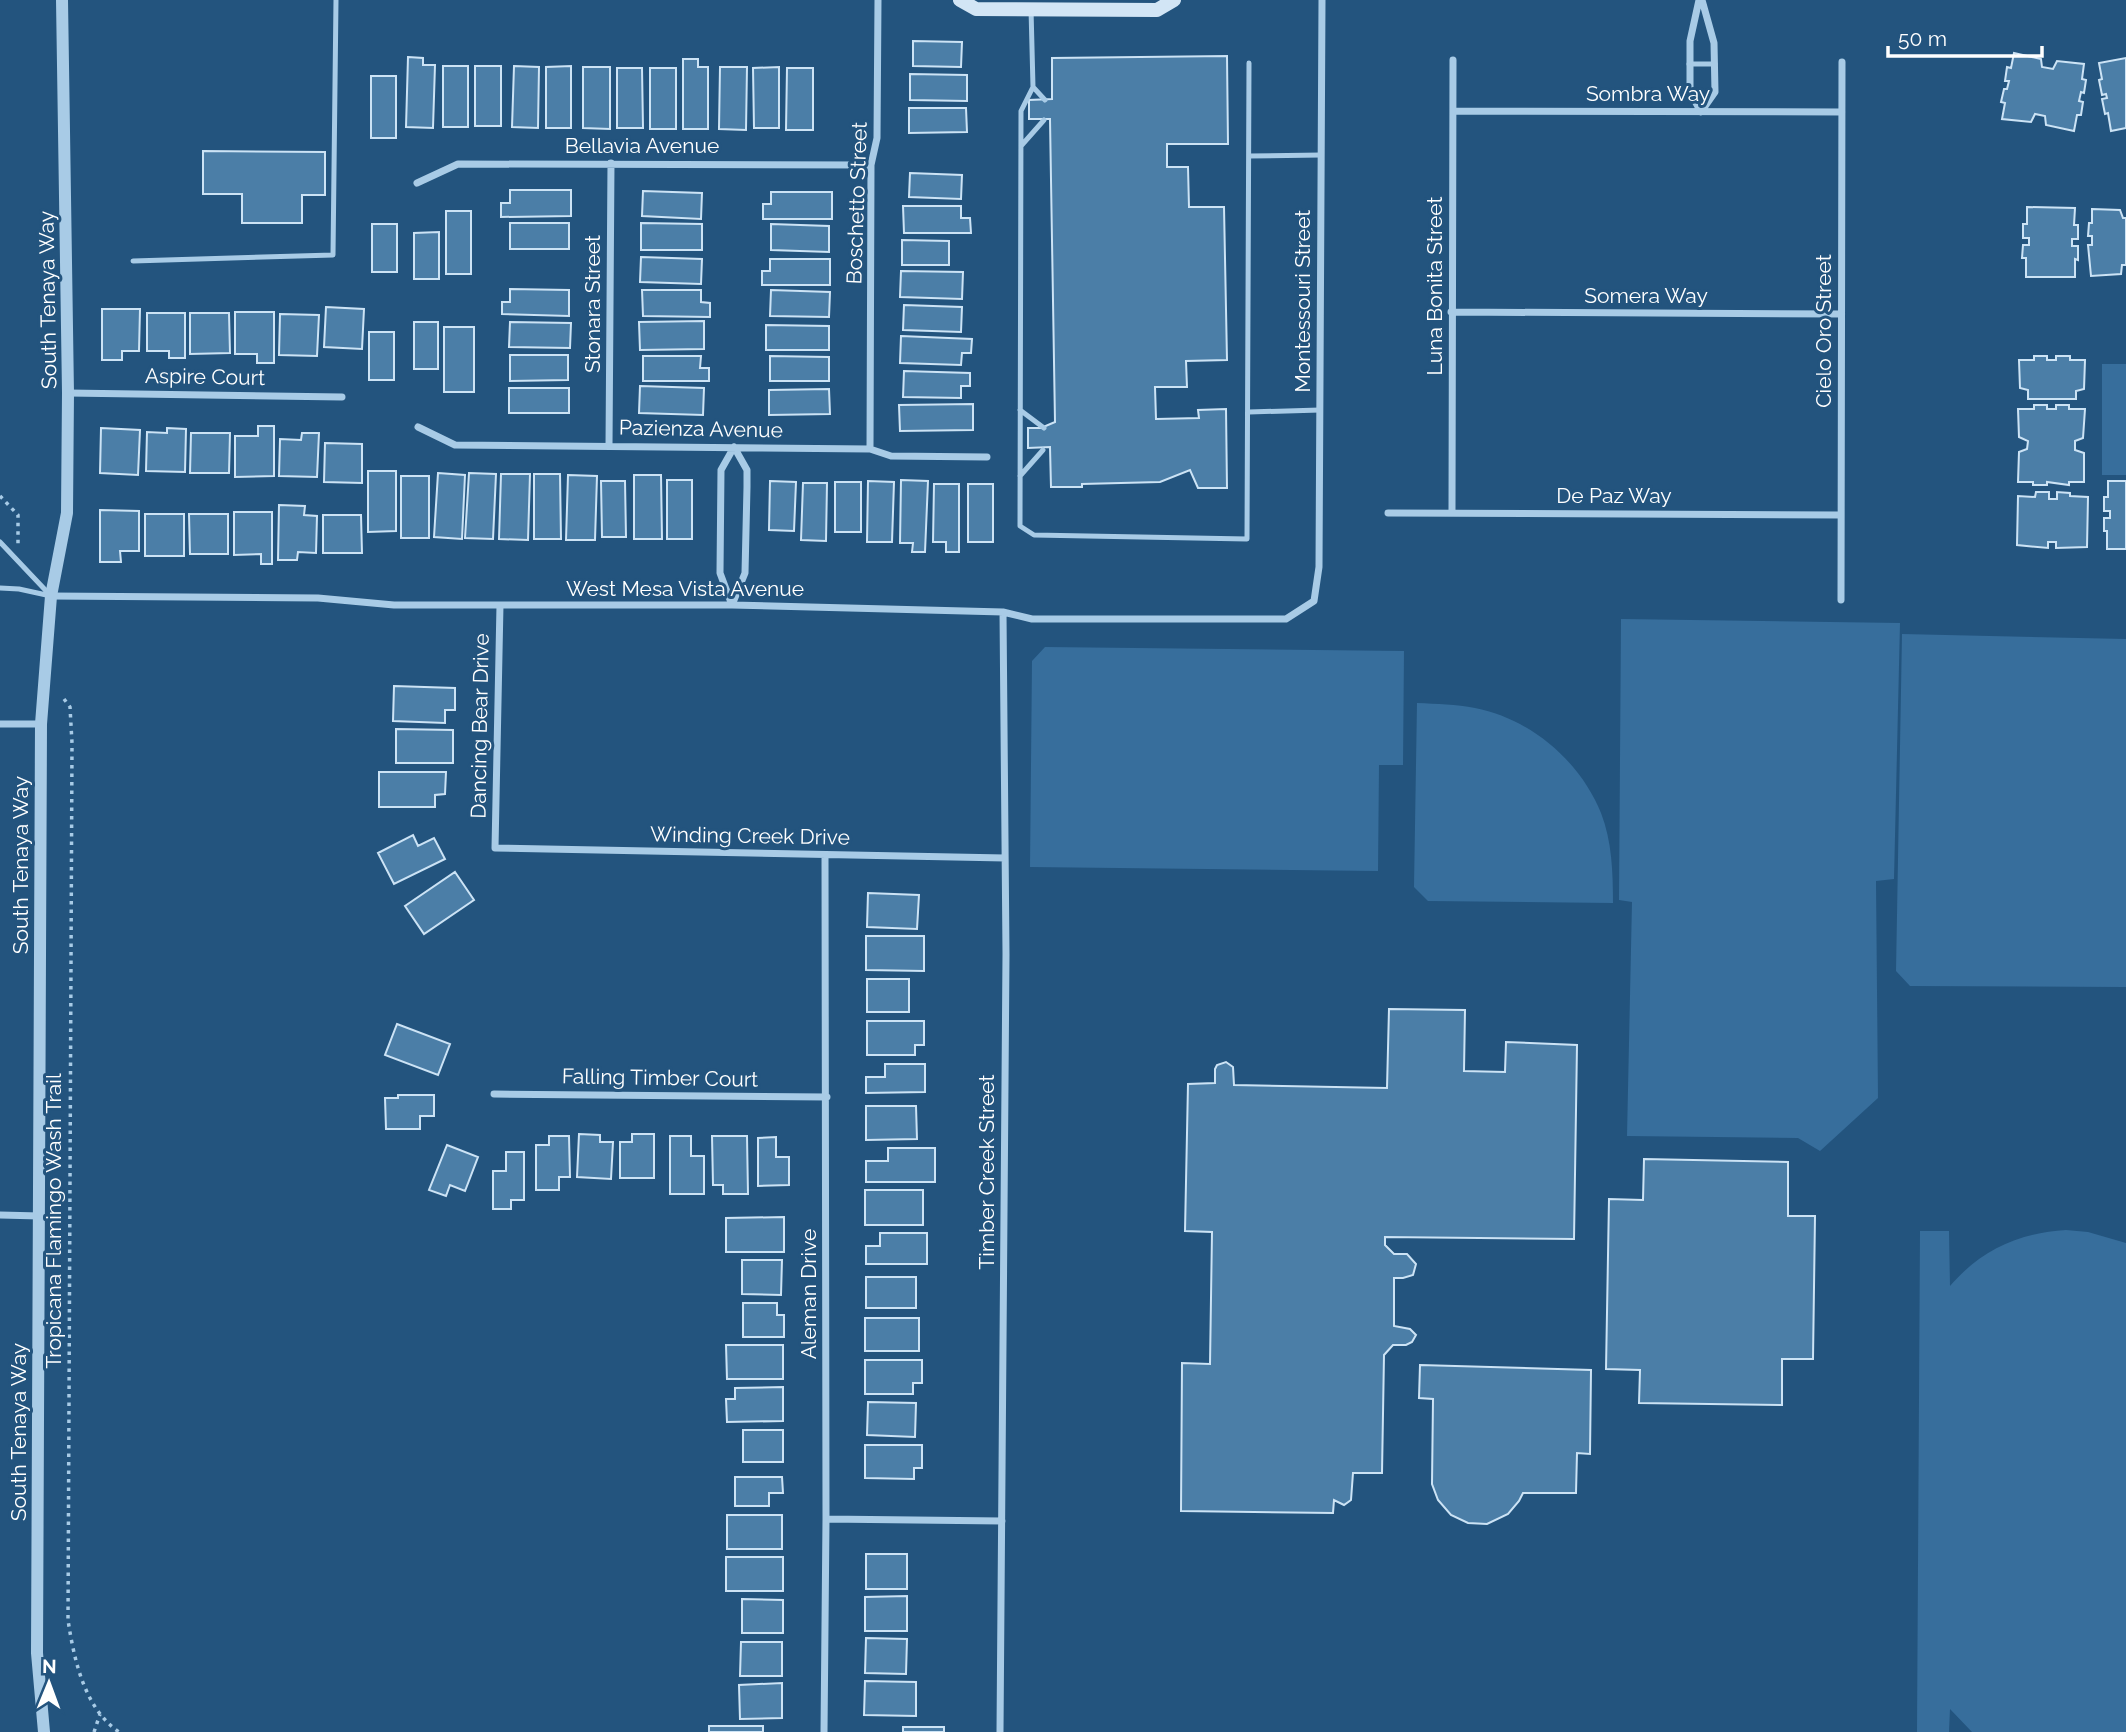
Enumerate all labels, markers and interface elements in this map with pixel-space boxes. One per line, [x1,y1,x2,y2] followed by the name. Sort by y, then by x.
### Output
[1888,14,2042,58] scale bar
[1898,26,1947,51] text: 50 m
[1586,81,1710,106] street label: Sombra Way
[841,121,872,285] street label: Boschetto Street
[565,133,719,158] street label: Bellavia Avenue
[1422,196,1447,376] street label: Luna Bonita Street
[1290,210,1315,392] street label: Montessouri Street
[33,211,62,389] street label: South Tenaya Way
[580,235,605,373] street label: Stonara Street
[1811,254,1836,408] street label: Cielo Oro Street
[1584,283,1708,308] street label: Somera Way
[145,363,265,390] street label: Aspire Court
[619,415,783,442] street label: Pazienza Avenue
[1556,483,1672,508] street label: De Paz Way
[566,576,804,601] street label: West Mesa Vista Avenue
[465,633,494,819] street label: Dancing Bear Drive
[8,776,33,954] street label: South Tenaya Way
[650,821,850,850] street label: Winding Creek Drive
[562,1063,758,1092] street label: Falling Timber Court
[41,1073,66,1369] street label: Tropicana Flamingo Wash Trail
[974,1074,999,1270] street label: Timber Creek Street
[796,1229,821,1359] street label: Aleman Drive
[6,1343,31,1521] street label: South Tenaya Way
[14,1648,84,1718] north arrow
[42,1655,57,1677] text: N

